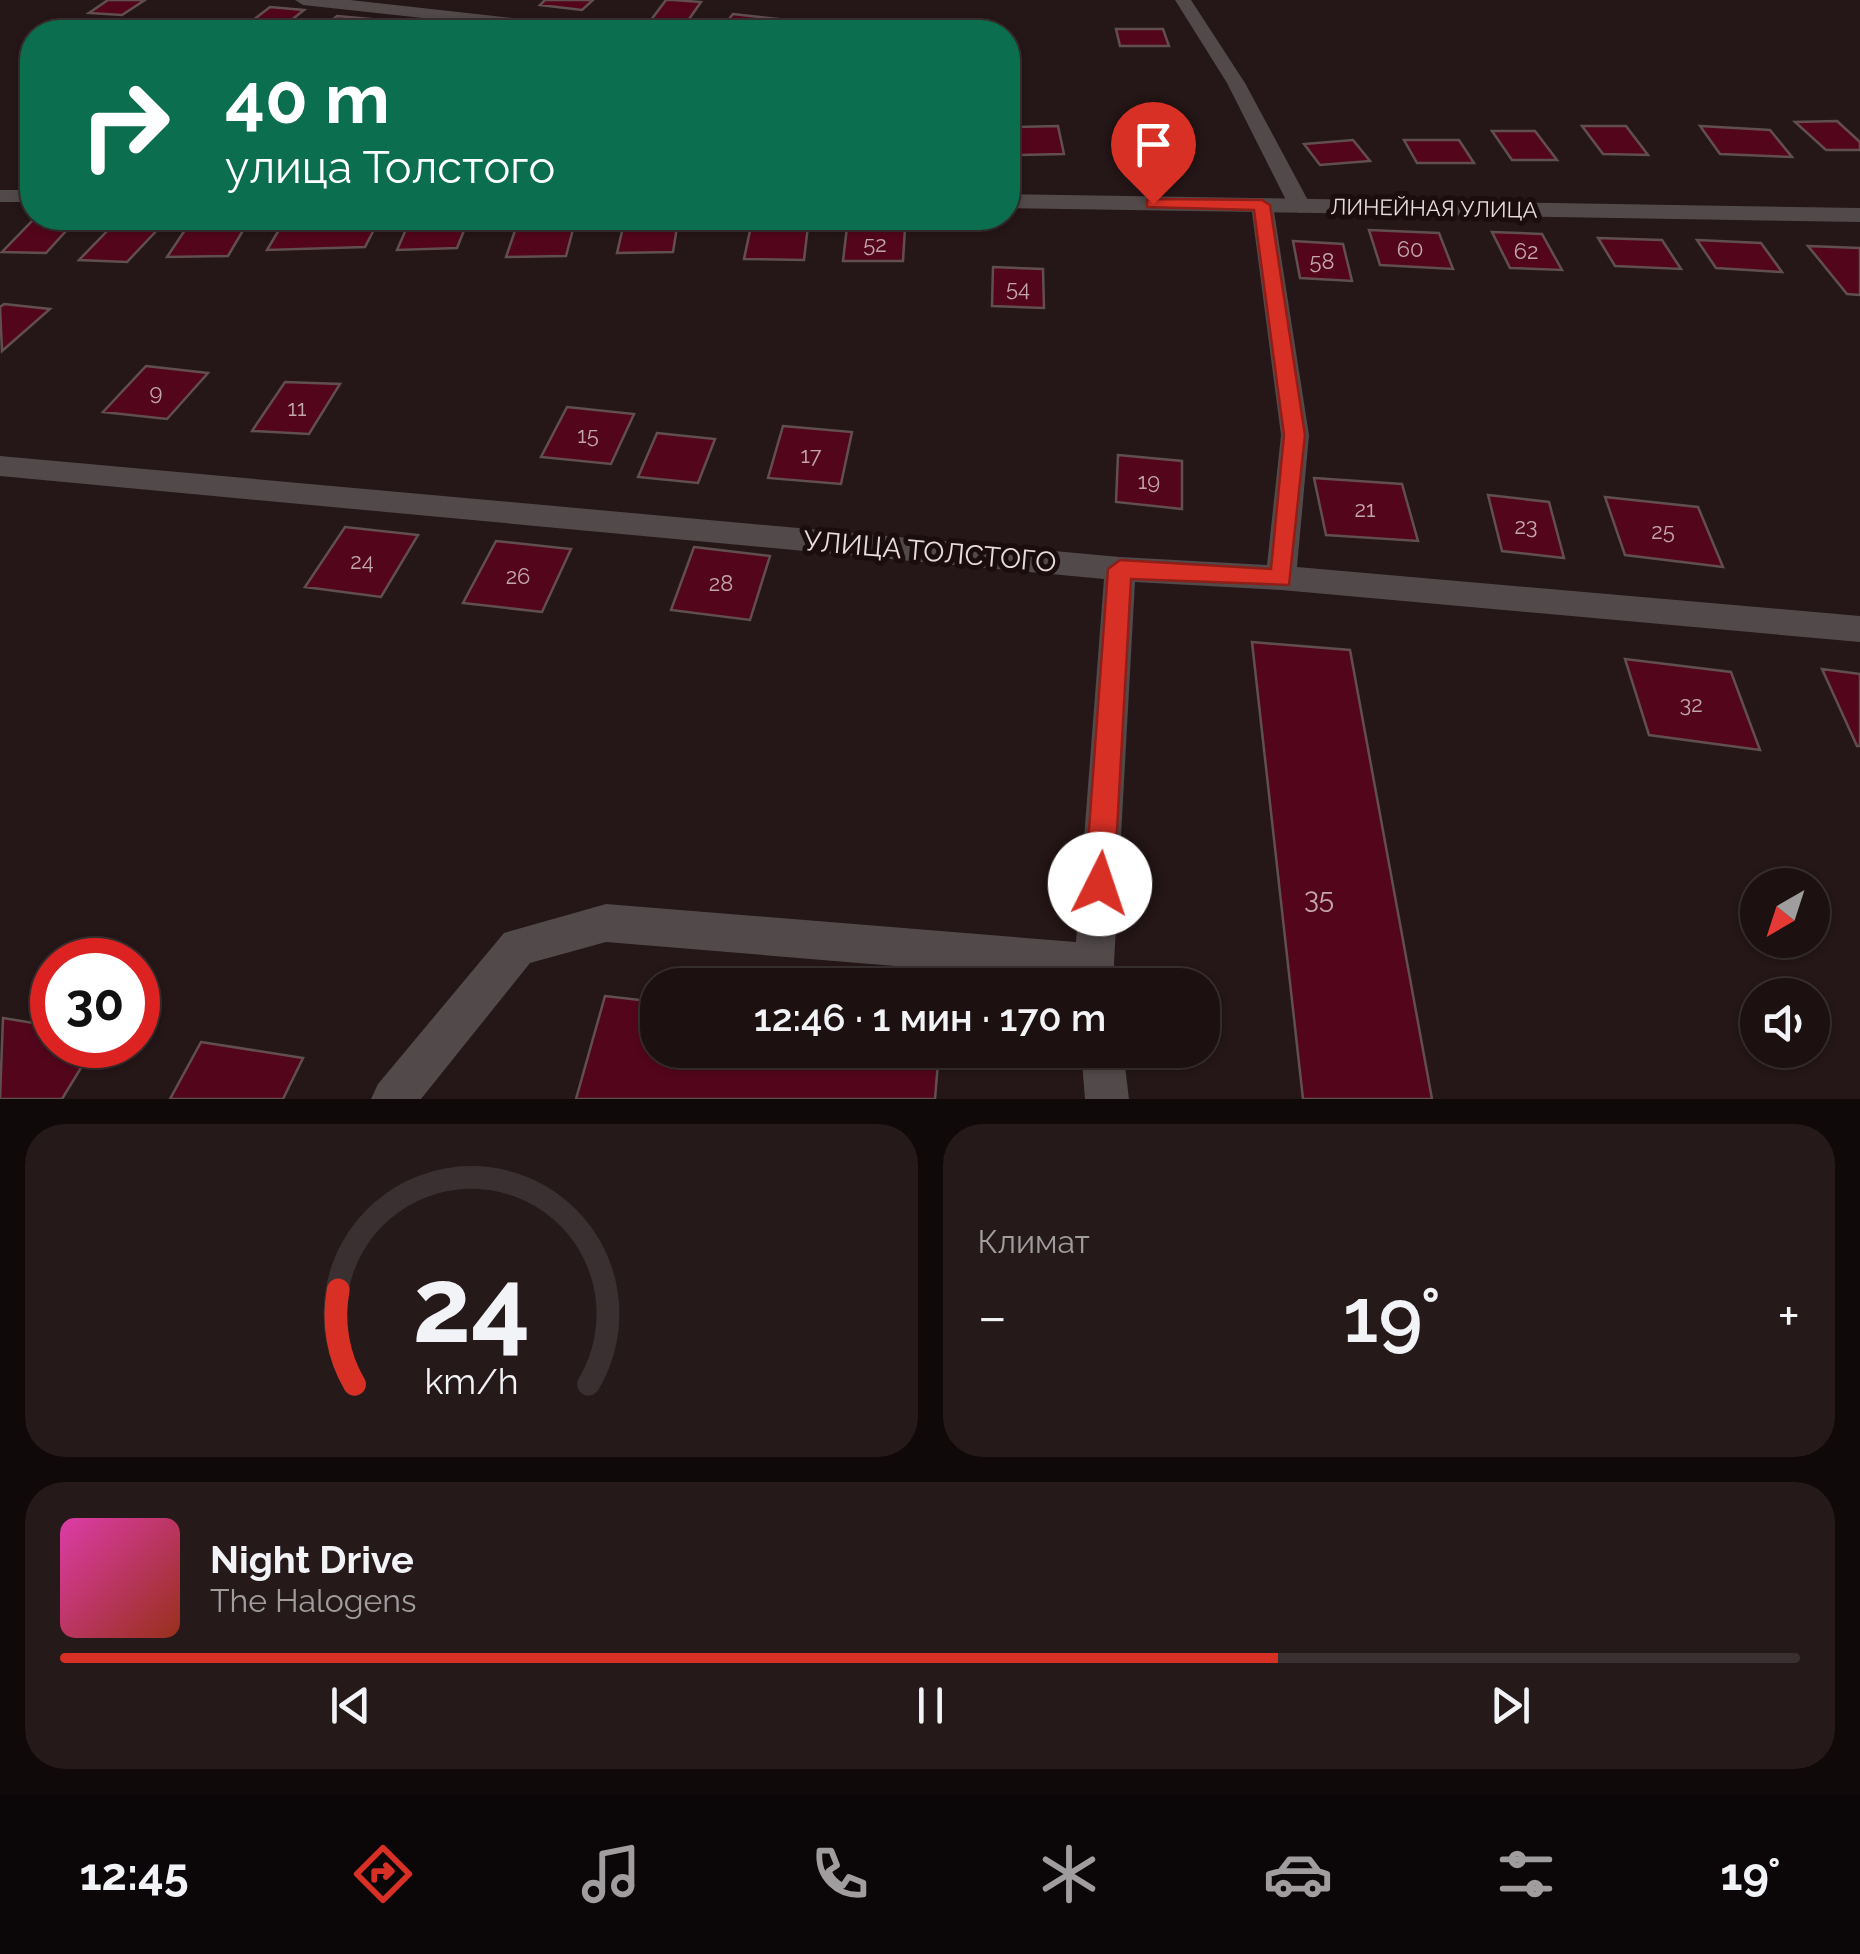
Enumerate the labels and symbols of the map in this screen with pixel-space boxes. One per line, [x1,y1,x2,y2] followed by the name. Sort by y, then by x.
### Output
[1111,102,1196,205] pin
[1330,193,1538,223] street label: ЛИНЕЙНАЯ УЛИЦА
[863,231,887,257] house number: 52
[1397,236,1423,262] house number: 60
[1514,238,1538,264] house number: 62
[1309,248,1335,274] house number: 58
[1006,275,1030,301] house number: 54
[150,379,162,405] house number: 9
[288,395,306,421] house number: 11
[577,422,599,448] house number: 15
[800,442,822,468] house number: 17
[1138,468,1160,494] house number: 19
[1355,496,1375,522] house number: 21
[1514,513,1538,539] house number: 23
[1651,518,1675,544] house number: 25
[802,524,1058,579] street label: УЛИЦА ТОЛСТОГО
[350,548,374,574] house number: 24
[506,563,530,589] house number: 26
[709,570,733,596] house number: 28
[1679,691,1703,717] house number: 32
[1048,832,1152,936] position arrow
[1740,868,1830,958] north arrow
[1304,882,1334,915] house number: 35
[30,938,160,1068] speed limit sign: 30

